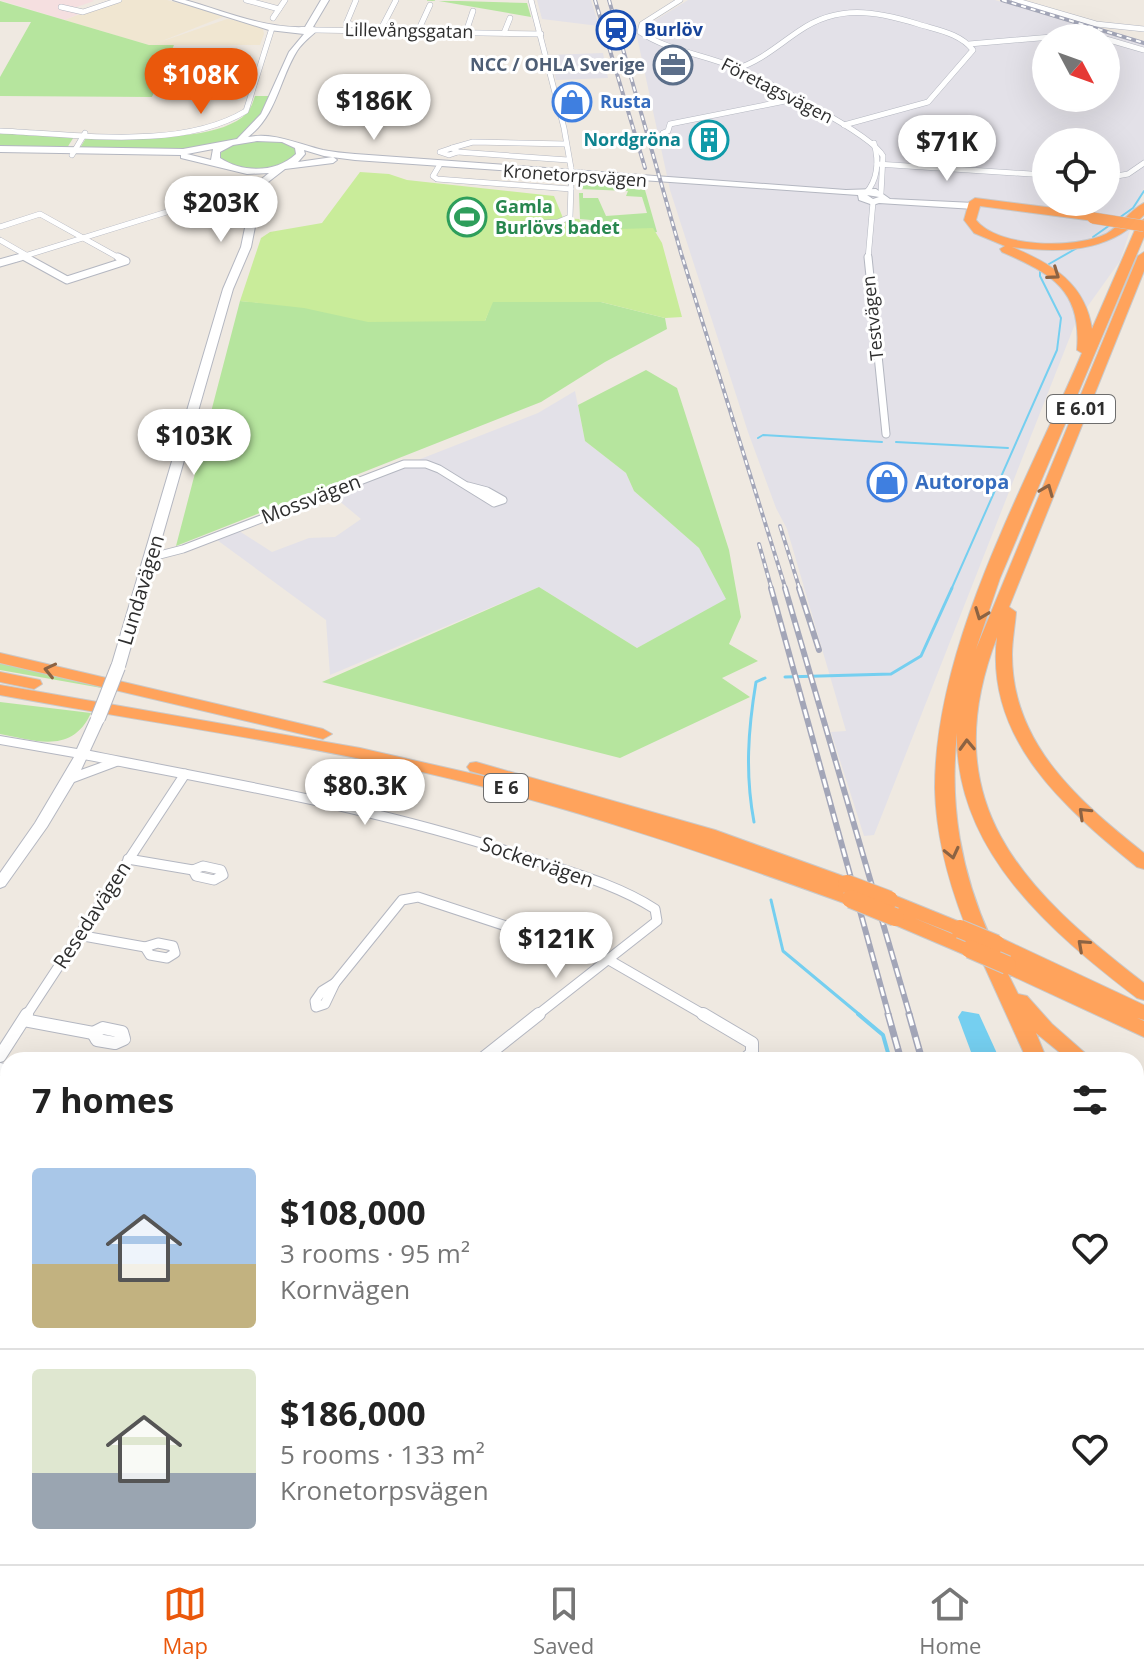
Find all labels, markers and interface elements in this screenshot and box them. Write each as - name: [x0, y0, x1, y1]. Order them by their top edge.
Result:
- station icon: Burlöv: [595, 9, 637, 51]
- street label: Lillevångsgatan: [344, 17, 474, 43]
- place label: Burlöv: [644, 17, 704, 41]
- north arrow: [1032, 24, 1120, 112]
- map controls: [1032, 24, 1120, 216]
- office icon: NCC / OHLA Sverige: [652, 44, 694, 86]
- pin: $108K: [145, 48, 257, 116]
- place label: NCC / OHLA Sverige: [470, 52, 645, 76]
- street label: Företagsvägen: [718, 52, 837, 129]
- text: $108K: [163, 56, 239, 92]
- pin: $186K: [318, 74, 430, 142]
- shop icon: Rusta: [551, 81, 593, 123]
- text: $186K: [336, 82, 412, 118]
- place label: Rusta: [600, 89, 651, 113]
- pin: $71K: [900, 115, 994, 183]
- building icon: Nordgröna: [688, 119, 730, 161]
- text: $71K: [916, 123, 978, 159]
- place label: Nordgröna: [583, 127, 681, 151]
- button: locate: [1032, 128, 1120, 216]
- street label: Kronetorpsvägen: [502, 158, 648, 192]
- pin: $203K: [165, 176, 277, 244]
- text: $203K: [183, 184, 259, 220]
- place label: Gamla Burlövs badet: [495, 194, 620, 239]
- sports icon: Gamla Burlövs badet: [446, 196, 488, 238]
- one-way arrow: [1045, 264, 1059, 279]
- street label: Testvägen: [856, 275, 888, 362]
- road number: E 6.01: [1047, 395, 1115, 423]
- pin: $103K: [138, 409, 250, 477]
- text: $103K: [156, 417, 232, 453]
- shop icon: Autoropa: [866, 461, 908, 503]
- street label: Mossvägen: [257, 467, 364, 530]
- place label: Autoropa: [915, 468, 1009, 495]
- one-way arrow: [1038, 484, 1054, 498]
- street label: Lundavägen: [111, 532, 170, 648]
- one-way arrow: [974, 606, 991, 620]
- one-way arrow: [43, 662, 57, 679]
- one-way arrow: [959, 739, 976, 751]
- pin: $80.3K: [300, 759, 430, 827]
- text: $80.3K: [323, 767, 407, 803]
- road number: E 6: [484, 774, 528, 802]
- one-way arrow: [1079, 808, 1093, 823]
- street label: Sockervägen: [477, 830, 597, 893]
- one-way arrow: [943, 846, 960, 860]
- street label: Resedavägen: [47, 856, 136, 974]
- pin: $121K: [500, 912, 612, 980]
- text: $121K: [518, 920, 594, 956]
- one-way arrow: [1078, 939, 1092, 954]
- text: 7 homes: [32, 1077, 174, 1123]
- icon: filters: [1068, 1078, 1112, 1122]
- text: $108,000: [280, 1189, 426, 1235]
- icon: home: [96, 1200, 192, 1296]
- icon: heart: [1068, 1226, 1112, 1270]
- text: 3 rooms · 95 m²: [280, 1235, 470, 1271]
- text: Kornvägen: [280, 1271, 410, 1307]
- text: $186,000: [280, 1390, 426, 1436]
- icon: home: [96, 1401, 192, 1497]
- icon: heart: [1068, 1427, 1112, 1471]
- text: 5 rooms · 133 m²: [280, 1436, 485, 1472]
- text: Kronetorpsvägen: [280, 1472, 489, 1508]
- tab: Map: [163, 1582, 208, 1660]
- tab: Saved: [533, 1582, 594, 1660]
- tab: Home: [919, 1582, 981, 1660]

